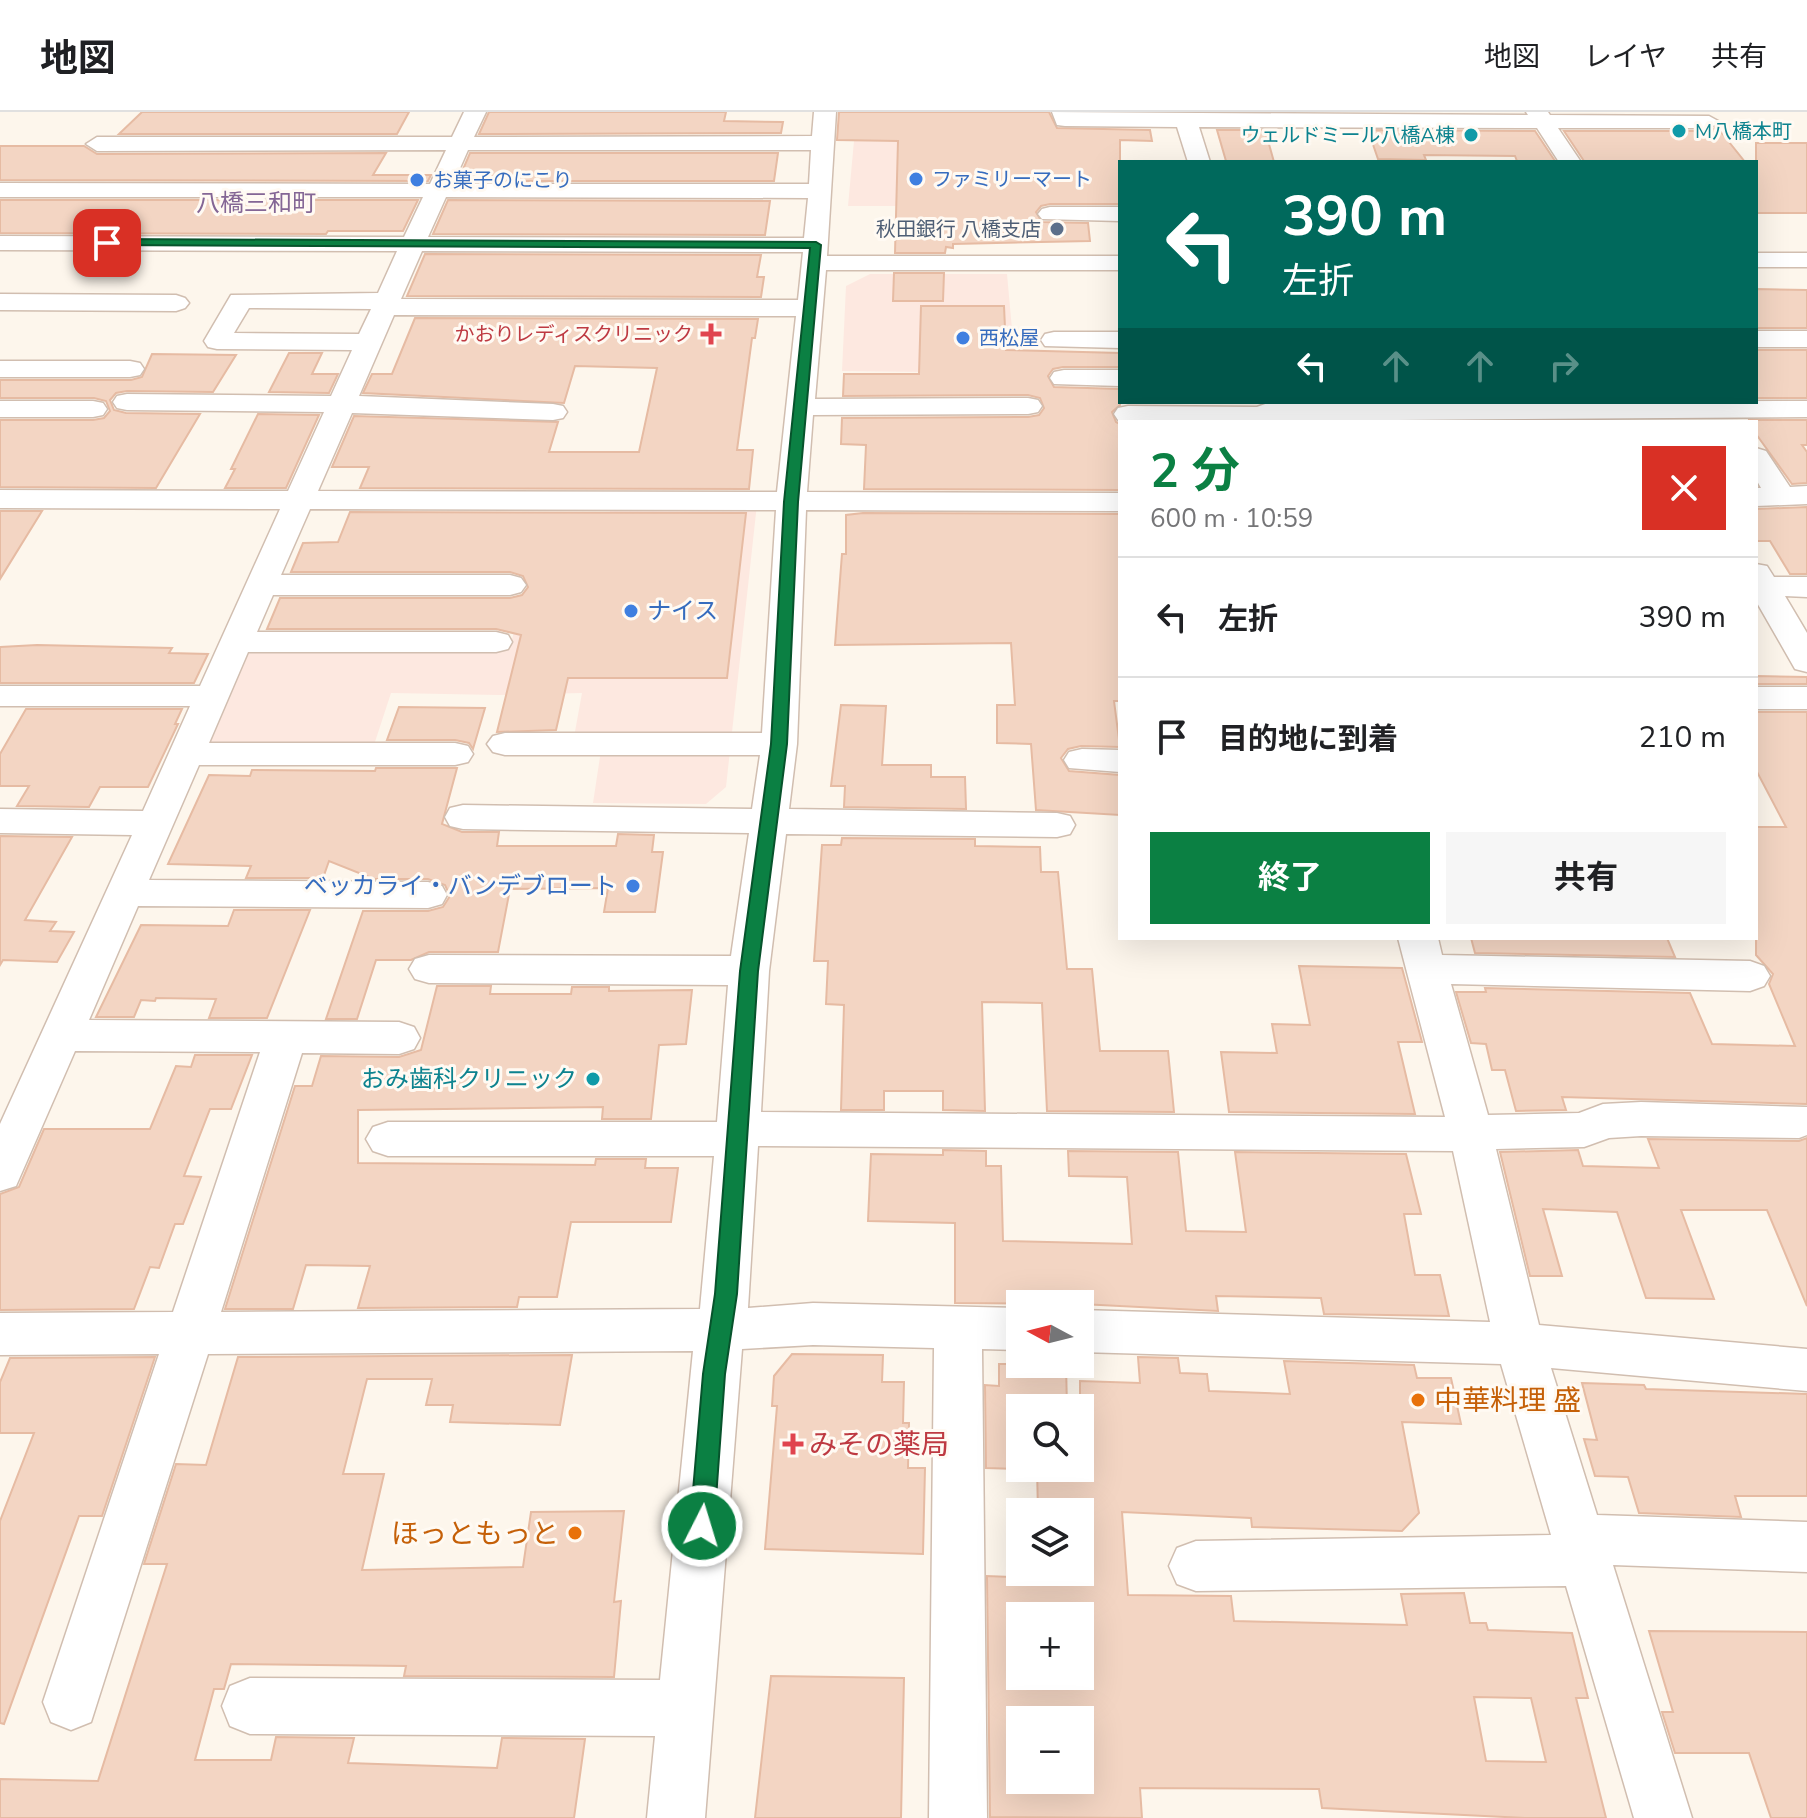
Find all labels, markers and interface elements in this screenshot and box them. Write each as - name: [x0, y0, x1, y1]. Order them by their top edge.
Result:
- text: 地図: [40, 33, 116, 84]
- text: 地図: [1484, 38, 1540, 76]
- text: レイヤ: [1584, 38, 1667, 76]
- text: 共有: [1711, 38, 1767, 76]
- place label: M八橋本町: [1695, 118, 1792, 145]
- place label: ウェルドミール八橋A棟: [1240, 122, 1455, 149]
- marker: M八橋本町: [1670, 122, 1688, 140]
- marker: ウェルドミール八橋A棟: [1462, 126, 1480, 144]
- place label: ファミリーマート: [932, 166, 1092, 193]
- place label: お菓子のにこり: [433, 167, 573, 194]
- marker: ファミリーマート: [907, 170, 925, 188]
- marker: お菓子のにこり: [408, 171, 426, 189]
- text: 390 m: [1282, 178, 1447, 255]
- district label: 八橋三和町: [196, 187, 316, 219]
- icon: left: [1150, 192, 1254, 296]
- pin: [73, 209, 141, 277]
- place label: 秋田銀行 八橋支店: [876, 216, 1041, 243]
- marker: 秋田銀行 八橋支店: [1048, 220, 1066, 238]
- icon: arrive: [85, 221, 129, 265]
- text: 左折: [1282, 257, 1354, 306]
- place label: かおりレディスクリニック: [454, 321, 693, 348]
- marker: かおりレディスクリニック: [700, 323, 722, 345]
- place label: 西松屋: [979, 325, 1039, 352]
- marker: 西松屋: [954, 329, 972, 347]
- icon: left: [1290, 344, 1334, 388]
- icon: ahead: [1374, 344, 1418, 388]
- icon: ahead: [1458, 344, 1502, 388]
- icon: right: [1542, 344, 1586, 388]
- text: 2 分: [1150, 438, 1240, 504]
- button: close: [1642, 446, 1726, 530]
- text: 600 m · 10:59: [1150, 501, 1313, 536]
- place label: ナイス: [647, 595, 718, 627]
- icon: left: [1150, 595, 1194, 639]
- text: 390 m: [1639, 597, 1726, 638]
- text: 左折: [1218, 599, 1278, 640]
- marker: ナイス: [622, 602, 640, 620]
- icon: arrive: [1150, 715, 1194, 759]
- text: 210 m: [1639, 717, 1726, 758]
- text: 目的地に到着: [1218, 719, 1398, 760]
- button: 終了: [1150, 832, 1430, 924]
- button: 共有: [1446, 832, 1726, 924]
- place label: ベッカライ・バンデブロート: [304, 870, 617, 902]
- marker: ベッカライ・バンデブロート: [624, 877, 642, 895]
- place label: おみ歯科クリニック: [361, 1063, 577, 1095]
- marker: おみ歯科クリニック: [584, 1070, 602, 1088]
- north arrow: [1006, 1290, 1094, 1378]
- map controls: [1006, 1290, 1094, 1794]
- place label: 中華料理 盛: [1434, 1382, 1581, 1420]
- marker: 中華料理 盛: [1409, 1391, 1427, 1409]
- button: search: [1006, 1394, 1094, 1482]
- place label: みその薬局: [809, 1426, 949, 1464]
- marker: みその薬局: [784, 1435, 802, 1453]
- position arrow: [660, 1484, 744, 1568]
- button: layers: [1006, 1498, 1094, 1586]
- place label: ほっともっと: [391, 1515, 559, 1553]
- marker: ほっともっと: [566, 1524, 584, 1542]
- button: +: [1006, 1602, 1094, 1690]
- button: −: [1006, 1706, 1094, 1794]

